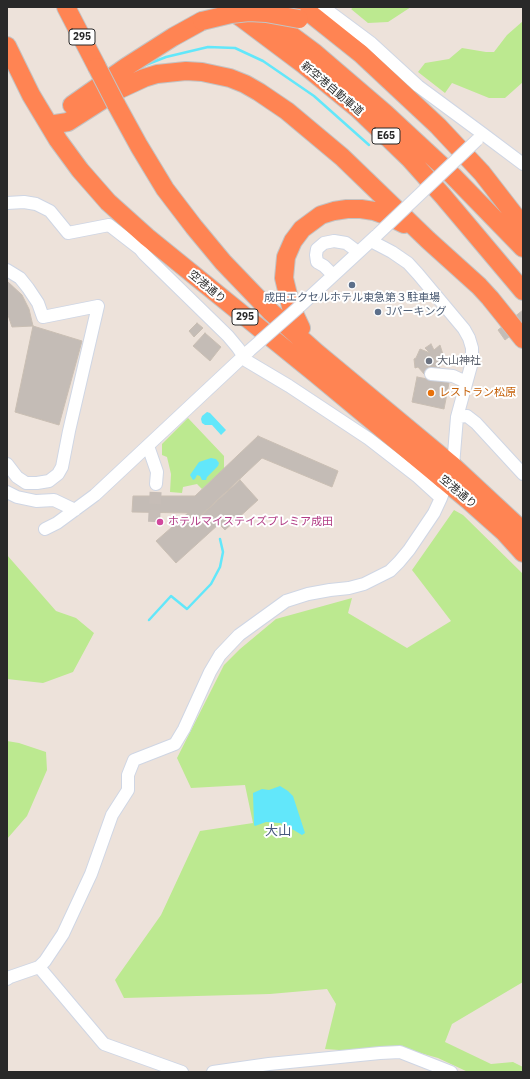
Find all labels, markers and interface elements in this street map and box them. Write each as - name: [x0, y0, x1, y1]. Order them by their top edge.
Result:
- road number: 295: [69, 29, 95, 45]
- street label: 新空港自動車道: [298, 59, 366, 119]
- road number: E65: [372, 128, 400, 144]
- street label: 空港通り: [186, 268, 228, 306]
- marker: 成田エクセルホテル東急第３駐車場: [347, 280, 357, 290]
- place label: 成田エクセルホテル東急第３駐車場: [264, 291, 440, 305]
- place label: Jパーキング: [386, 305, 447, 319]
- marker: Jパーキング: [373, 307, 383, 317]
- road number: 295: [232, 309, 258, 325]
- place label: 大山神社: [437, 354, 481, 368]
- marker: 大山神社: [424, 356, 434, 366]
- place label: レストラン松原: [439, 386, 516, 400]
- marker: レストラン松原: [426, 388, 436, 398]
- street label: 空港通り: [437, 473, 479, 511]
- place label: ホテルマイステイズプレミア成田: [168, 515, 333, 529]
- marker: ホテルマイステイズプレミア成田: [155, 517, 165, 527]
- district label: 大山: [265, 823, 291, 839]

